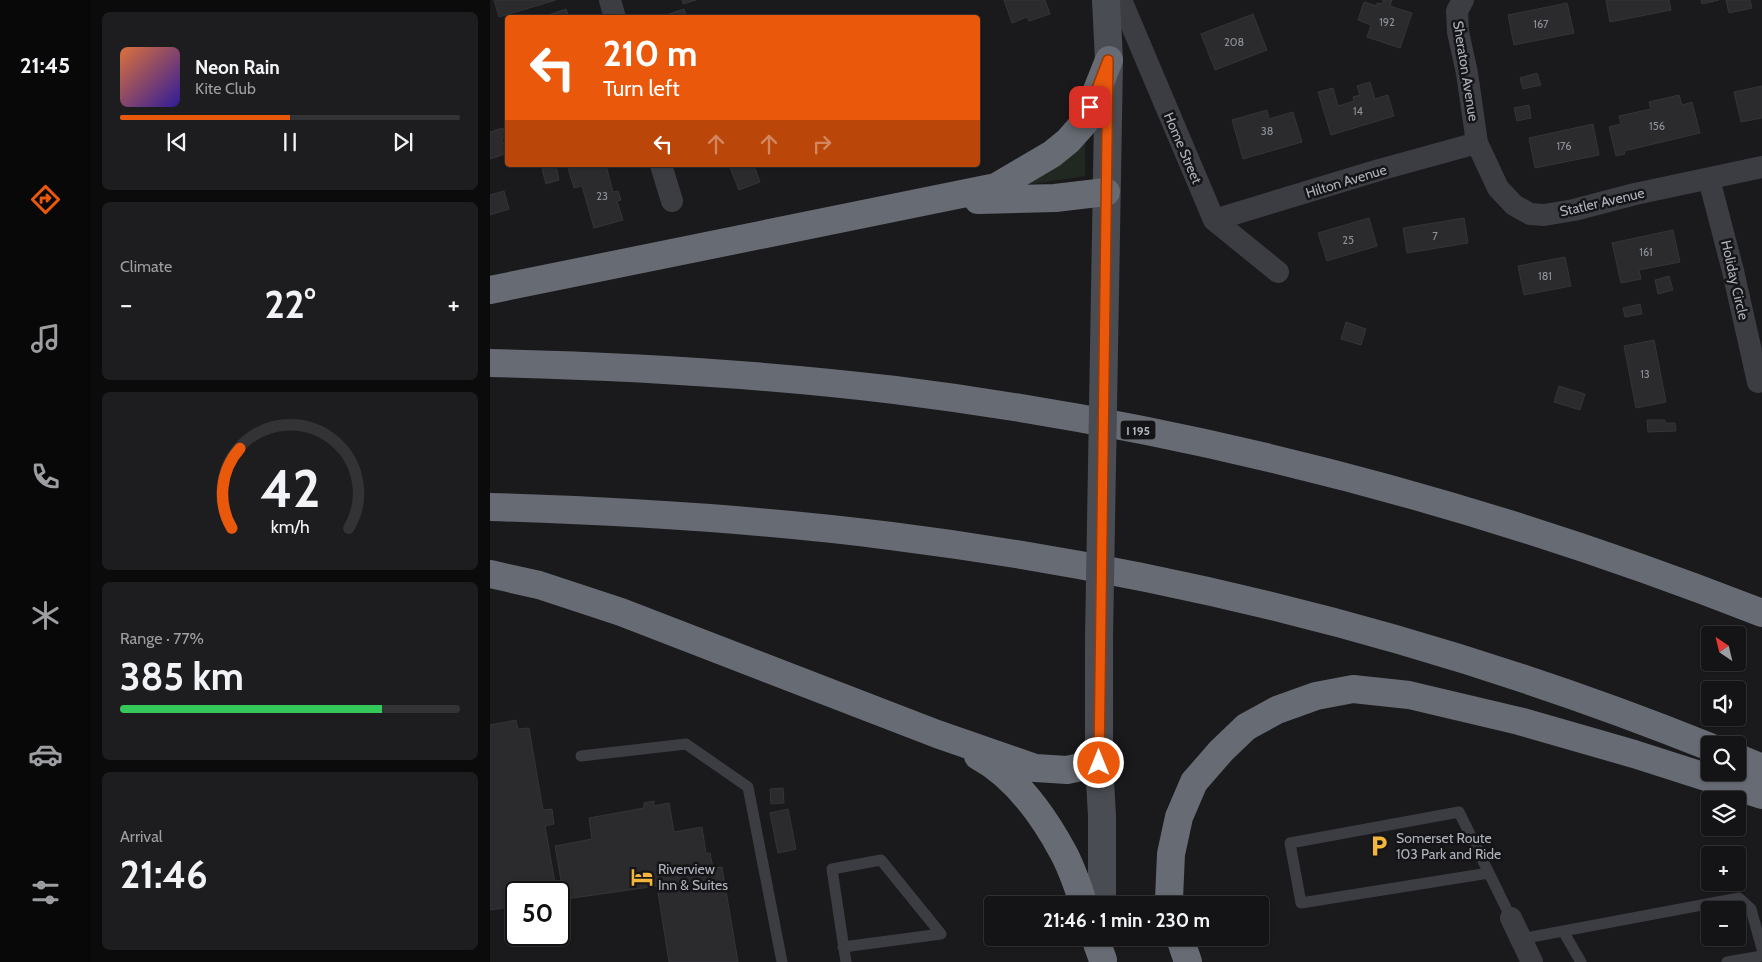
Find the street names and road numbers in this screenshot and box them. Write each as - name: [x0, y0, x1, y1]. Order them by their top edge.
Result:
- street label: Sheraton Avenue: [1449, 19, 1483, 123]
- street label: Home Street: [1160, 110, 1206, 187]
- street label: Hilton Avenue: [1303, 160, 1389, 202]
- street label: Statler Avenue: [1558, 184, 1646, 220]
- street label: Holiday Circle: [1717, 238, 1753, 322]
- road number: I 195: [1120, 420, 1156, 440]

